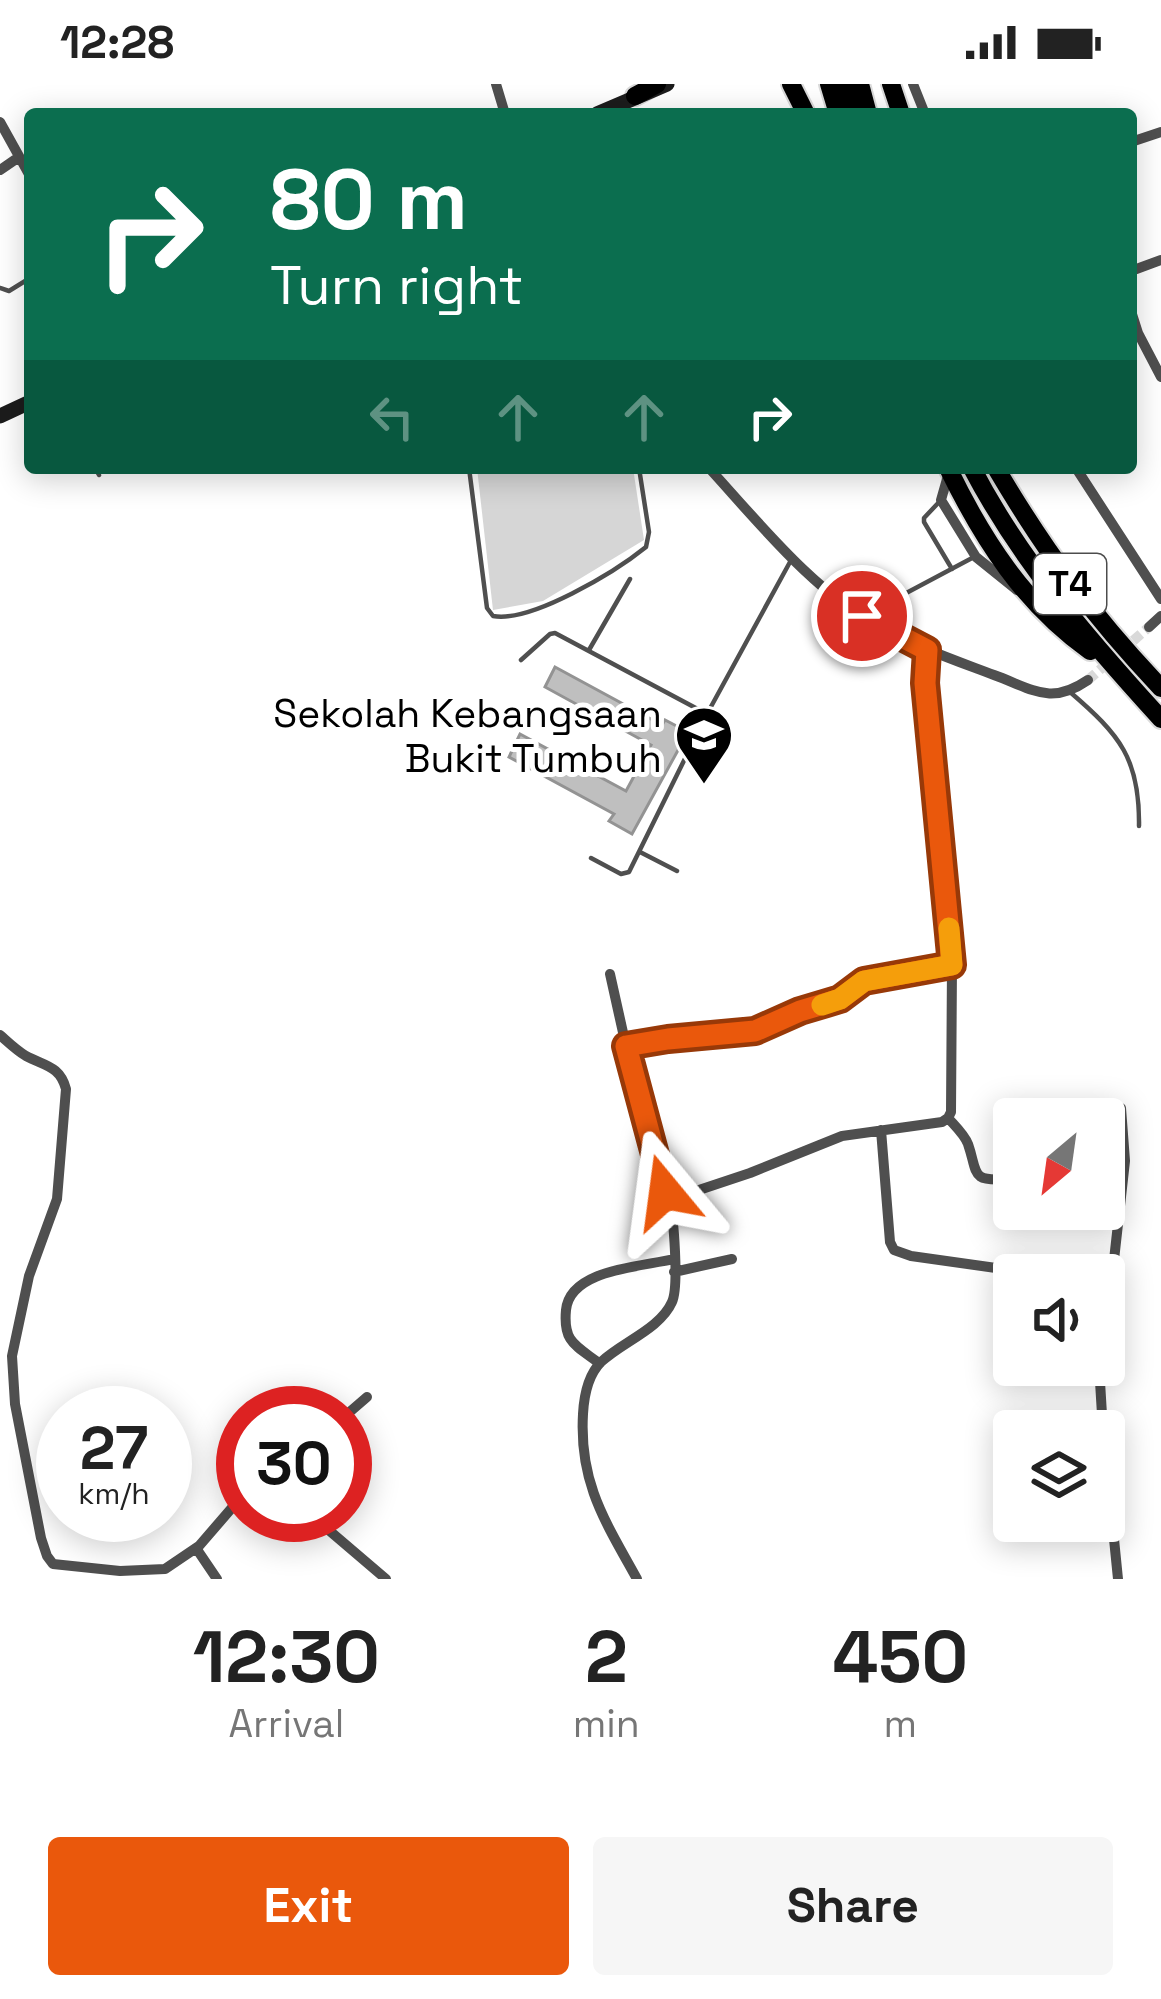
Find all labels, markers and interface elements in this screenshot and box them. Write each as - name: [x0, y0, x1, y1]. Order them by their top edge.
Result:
- text: 12:28: [60, 14, 174, 71]
- text: 80 m: [270, 146, 468, 254]
- icon: right: [72, 156, 228, 312]
- text: Turn right: [270, 251, 523, 320]
- icon: left: [359, 384, 425, 450]
- icon: ahead: [485, 384, 551, 450]
- icon: ahead: [611, 384, 677, 450]
- icon: right: [737, 384, 803, 450]
- road number: T4: [1034, 554, 1106, 614]
- pin: [811, 565, 913, 667]
- icon: arrive: [829, 583, 895, 649]
- place label: Sekolah Kebangsaan Bukit Tumbuh: [273, 689, 662, 783]
- school or university icon: Sekolah Kebangsaan Bukit Tumbuh: [673, 704, 735, 786]
- north arrow: [993, 1098, 1125, 1230]
- map controls: [993, 1098, 1125, 1542]
- position arrow: [602, 1129, 728, 1255]
- button: sound: [993, 1254, 1125, 1386]
- speed limit sign: 30: [216, 1386, 372, 1542]
- text: 27: [80, 1410, 148, 1487]
- button: layers: [993, 1410, 1125, 1542]
- text: km/h: [78, 1474, 150, 1513]
- text: 12:30: [193, 1611, 380, 1703]
- text: 2: [585, 1611, 628, 1703]
- text: 450: [833, 1611, 968, 1703]
- text: Arrival: [228, 1699, 344, 1748]
- text: min: [573, 1699, 640, 1748]
- text: m: [884, 1699, 917, 1748]
- button: Exit: [48, 1837, 569, 1975]
- button: Share: [593, 1837, 1113, 1975]

